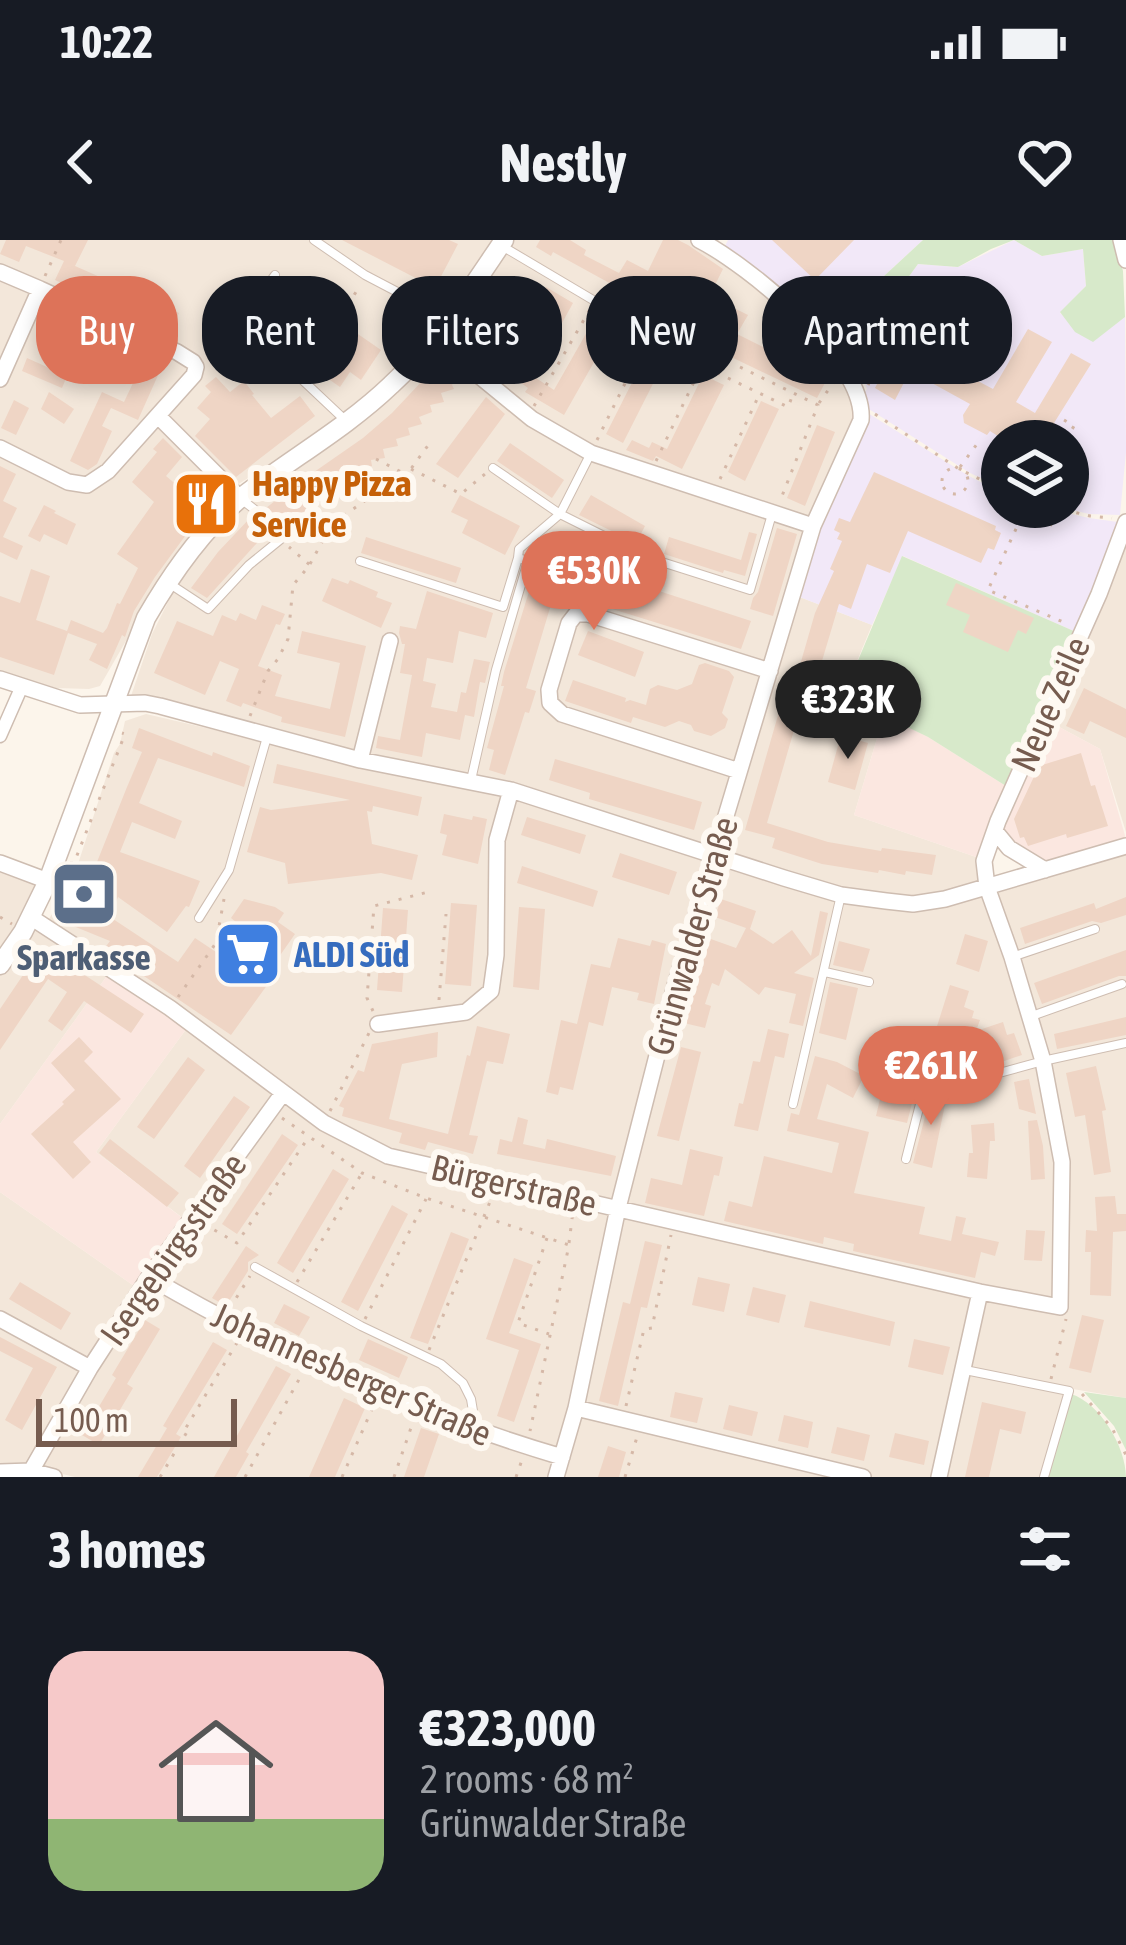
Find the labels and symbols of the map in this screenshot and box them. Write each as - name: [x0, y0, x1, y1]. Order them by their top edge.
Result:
- place label: Happy Pizza Service: [252, 462, 411, 545]
- restaurant icon: Happy Pizza Service: [171, 469, 241, 539]
- pin: €530K: [510, 531, 678, 633]
- street label: Neue Zeile: [1002, 630, 1098, 778]
- pin: €323K: [764, 660, 932, 762]
- street label: Grünwalder Straße: [638, 812, 746, 1060]
- bank icon: Sparkasse: [49, 859, 119, 929]
- supermarket icon: ALDI Süd: [213, 919, 283, 989]
- place label: ALDI Süd: [293, 933, 409, 975]
- place label: Sparkasse: [17, 936, 151, 978]
- pin: €261K: [847, 1026, 1015, 1128]
- street label: Isergebirgsstraße: [91, 1145, 255, 1353]
- street label: Bürgerstraße: [427, 1146, 601, 1224]
- street label: Johannesberger Straße: [206, 1293, 498, 1455]
- scale bar: [36, 1393, 237, 1446]

